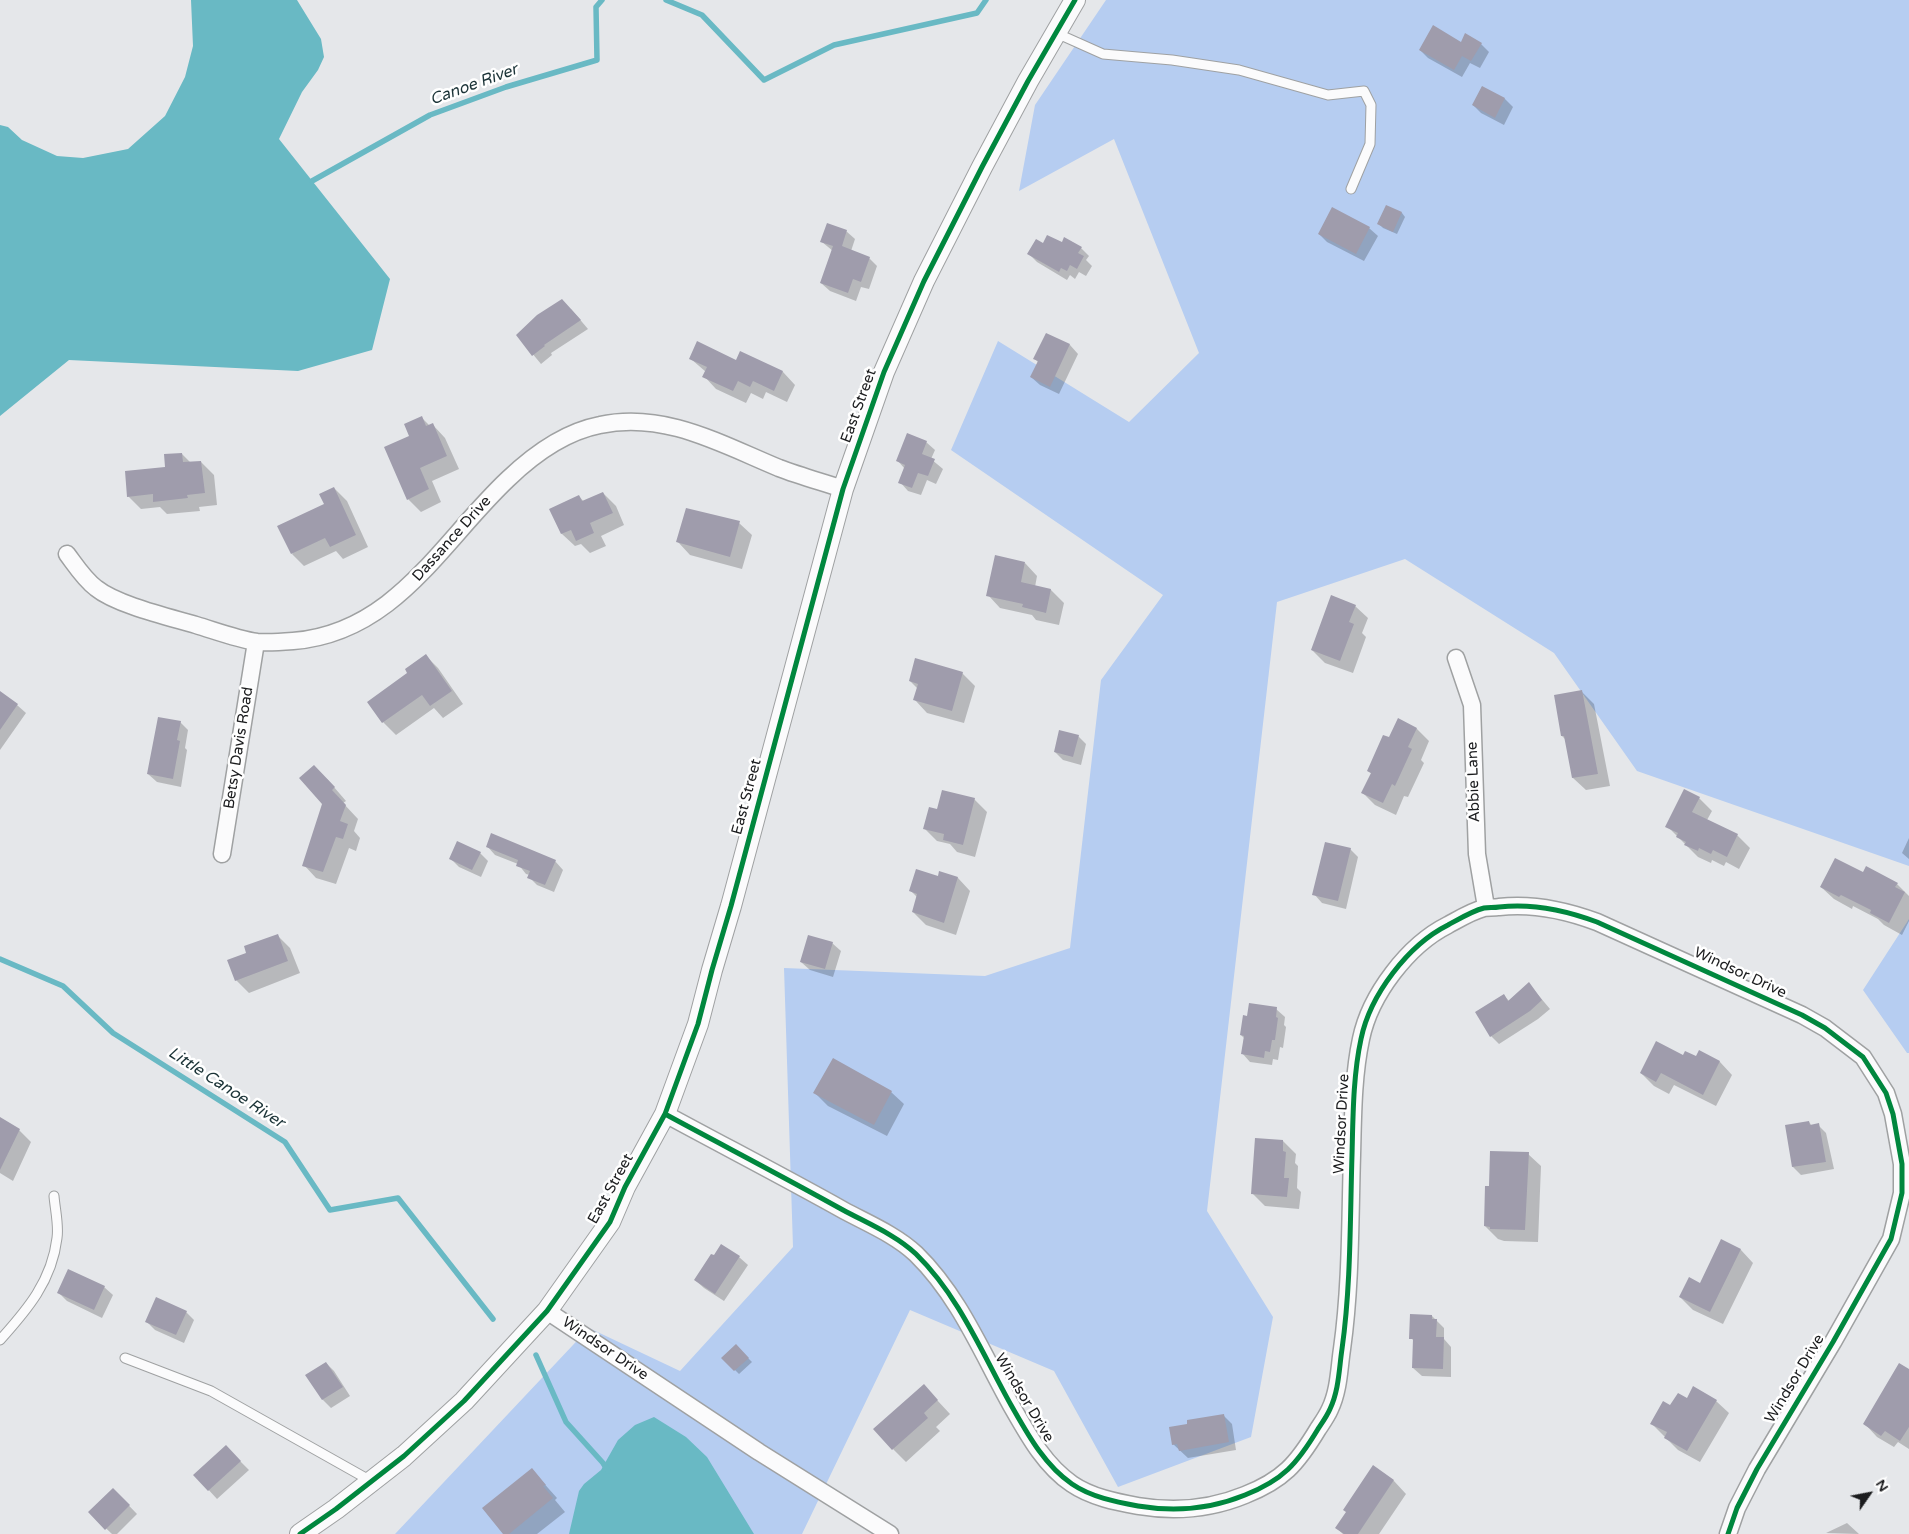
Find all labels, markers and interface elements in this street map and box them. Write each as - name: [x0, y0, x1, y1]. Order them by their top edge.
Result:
- water label: Canoe River: [428, 60, 520, 110]
- street label: East Street: [837, 366, 881, 446]
- street label: Dassance Drive: [409, 493, 495, 585]
- street label: Betsy Davis Road: [220, 686, 258, 810]
- street label: Abbie Lane: [1464, 741, 1484, 823]
- street label: East Street: [728, 757, 766, 837]
- street label: Windsor Drive: [1691, 944, 1789, 1002]
- water label: Little Canoe River: [164, 1043, 288, 1133]
- street label: Windsor Drive: [1330, 1073, 1354, 1175]
- street label: East Street: [584, 1151, 638, 1227]
- street label: Windsor Drive: [558, 1314, 652, 1384]
- street label: Windsor Drive: [1761, 1331, 1829, 1427]
- street label: Windsor Drive: [990, 1350, 1058, 1446]
- north arrow: [1844, 1469, 1894, 1519]
- text: N: [1872, 1476, 1892, 1495]

